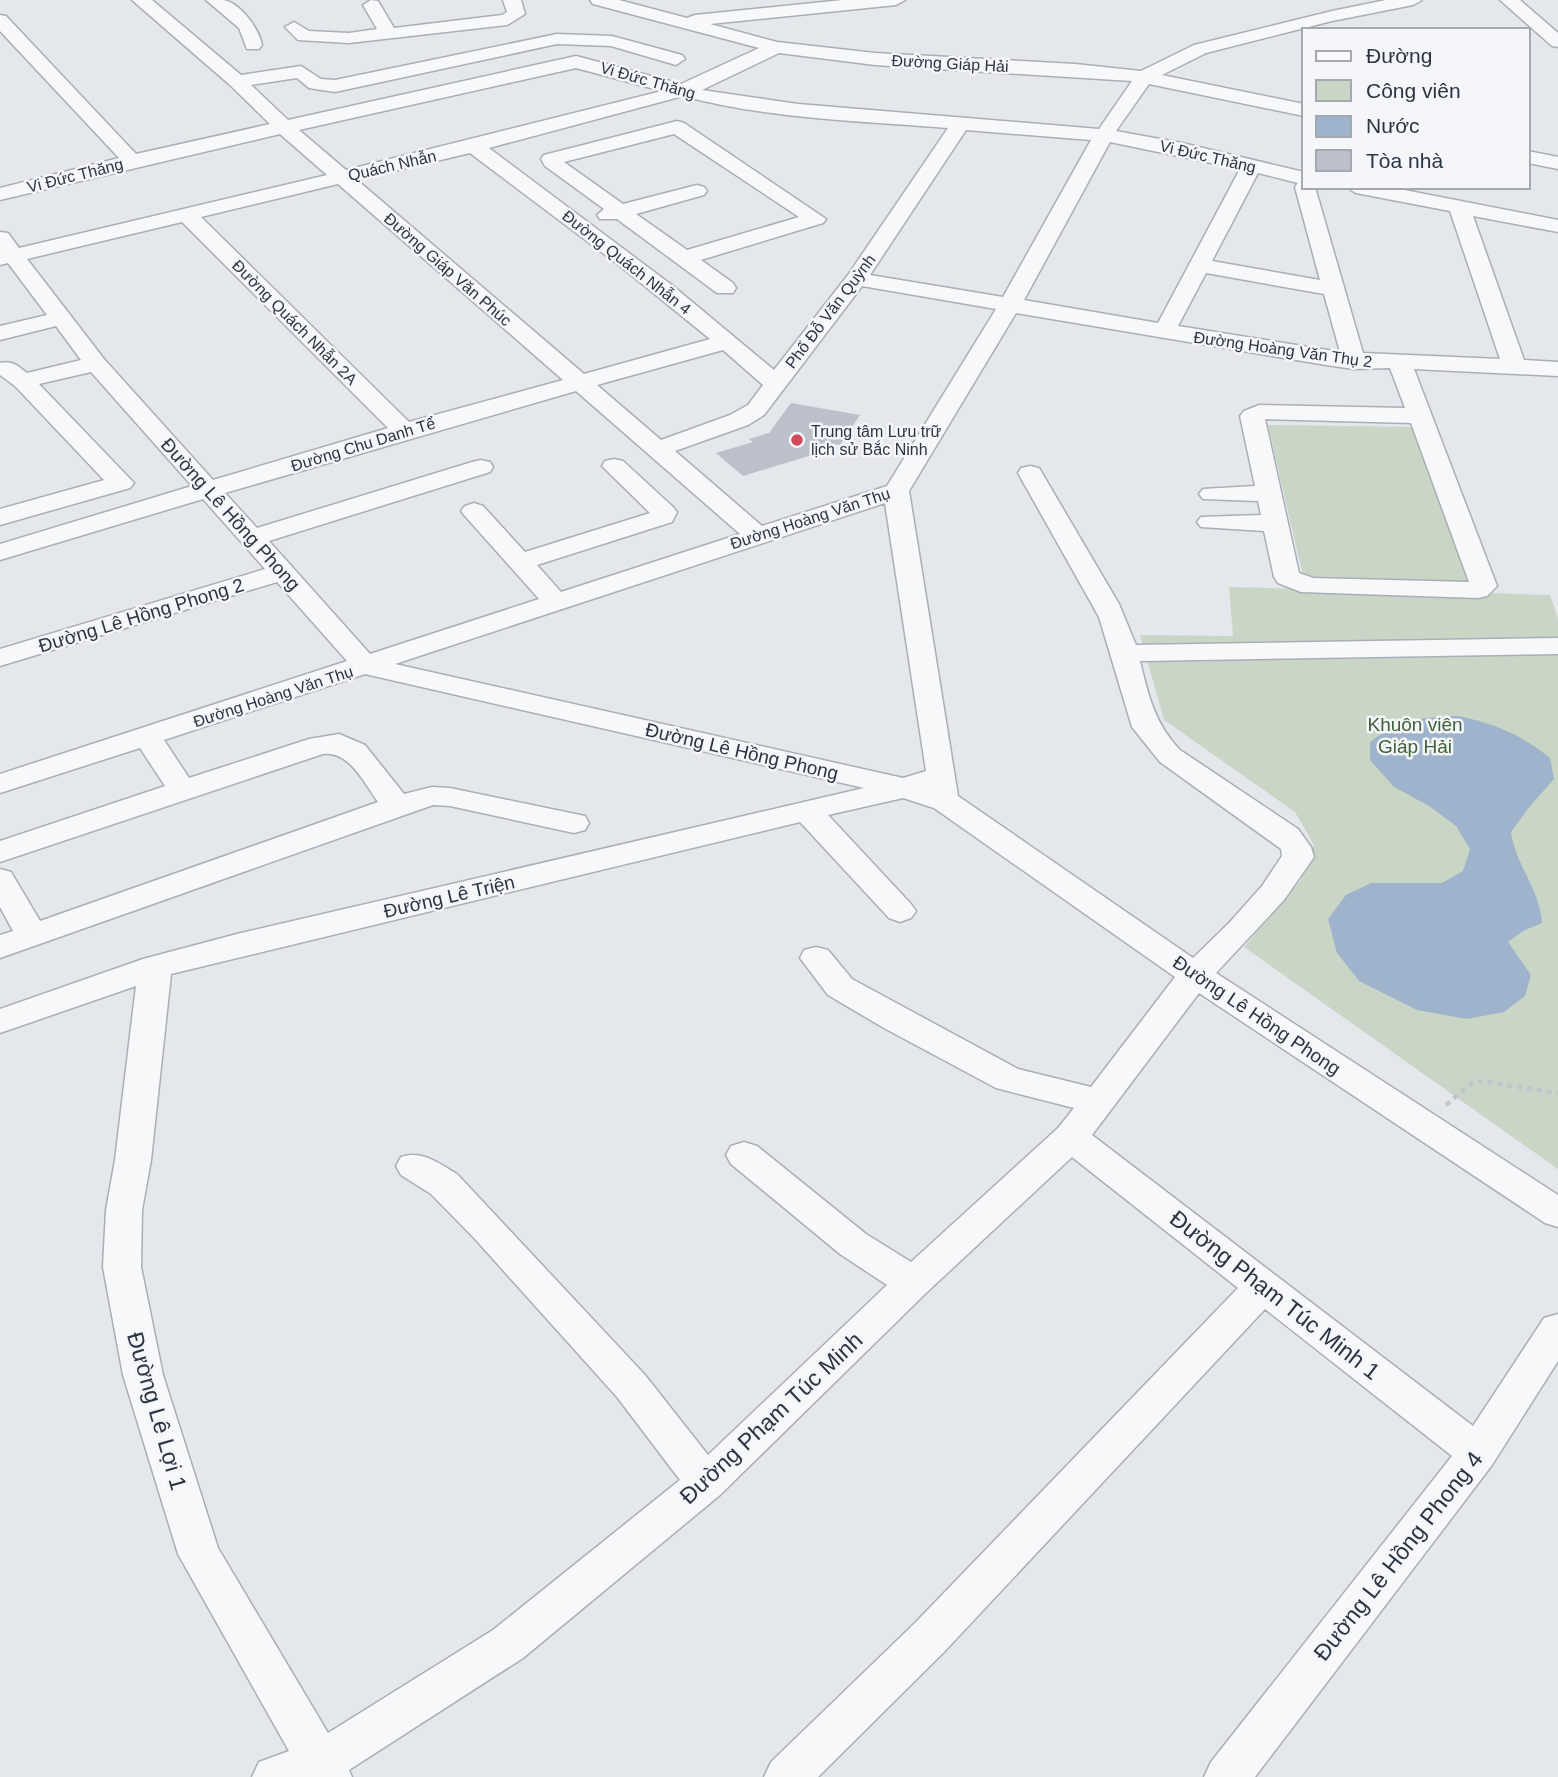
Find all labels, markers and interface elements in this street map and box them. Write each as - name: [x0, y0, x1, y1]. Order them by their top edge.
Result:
- legend: [1302, 28, 1530, 189]
- text: Đường: [1366, 44, 1432, 67]
- street label: Đường Giáp Hải: [891, 52, 1009, 75]
- street label: Vi Đức Thăng: [598, 59, 697, 102]
- text: Công viên: [1366, 79, 1461, 102]
- text: Nước: [1366, 114, 1420, 137]
- street label: Vi Đức Thăng: [1158, 137, 1258, 176]
- street label: Quách Nhẫn: [346, 146, 438, 184]
- text: Tòa nhà: [1366, 149, 1443, 172]
- street label: Vi Đức Thăng: [25, 155, 125, 196]
- street label: Đường Quách Nhẫn 4: [559, 206, 695, 318]
- street label: Đường Giáp Văn Phúc: [381, 210, 515, 329]
- street label: Phố Đỗ Văn Quỳnh: [781, 251, 879, 371]
- street label: Đường Quách Nhẫn 2A: [229, 256, 361, 388]
- street label: Đường Hoàng Văn Thụ 2: [1193, 329, 1373, 370]
- street label: Đường Chu Danh Tể: [289, 414, 437, 475]
- place label: Trung tâm Lưu trữ lịch sử Bắc Ninh: [811, 423, 941, 458]
- marker: Trung tâm Lưu trữ lịch sử Bắc Ninh: [789, 432, 805, 448]
- street label: Đường Lê Hồng Phong: [157, 434, 304, 595]
- street label: Đường Hoàng Văn Thụ: [728, 485, 892, 552]
- street label: Đường Lê Hồng Phong 2: [36, 574, 246, 657]
- street label: Đường Hoàng Văn Thụ: [191, 663, 355, 730]
- park label: Khuôn viên Giáp Hải: [1367, 714, 1463, 757]
- street label: Đường Lê Hồng Phong: [643, 719, 840, 784]
- street label: Đường Lê Triện: [381, 871, 517, 922]
- street label: Đường Lê Hồng Phong: [1169, 952, 1344, 1079]
- street label: Đường Phạm Túc Minh 1: [1165, 1205, 1385, 1385]
- street label: Đường Phạm Túc Minh: [674, 1327, 868, 1509]
- street label: Đường Lê Lợi 1: [122, 1329, 192, 1493]
- street label: Đường Lê Hồng Phong 4: [1308, 1446, 1488, 1666]

